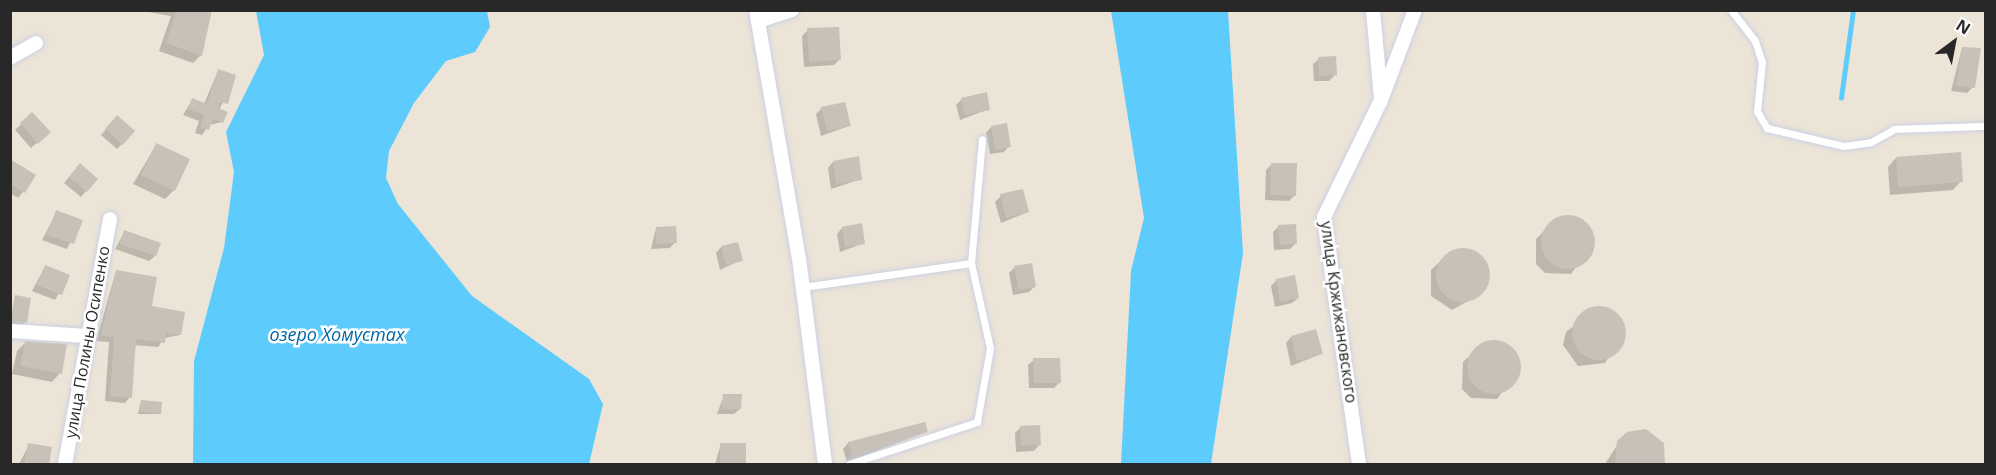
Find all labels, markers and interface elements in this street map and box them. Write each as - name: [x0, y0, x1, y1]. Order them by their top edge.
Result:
- north arrow: [1924, 12, 1984, 72]
- text: N: [1952, 14, 1975, 40]
- street label: улица Кржижановского: [1317, 220, 1361, 404]
- street label: улица Полины Осипенко: [61, 244, 113, 440]
- water label: озеро Хомустах: [269, 323, 405, 345]

